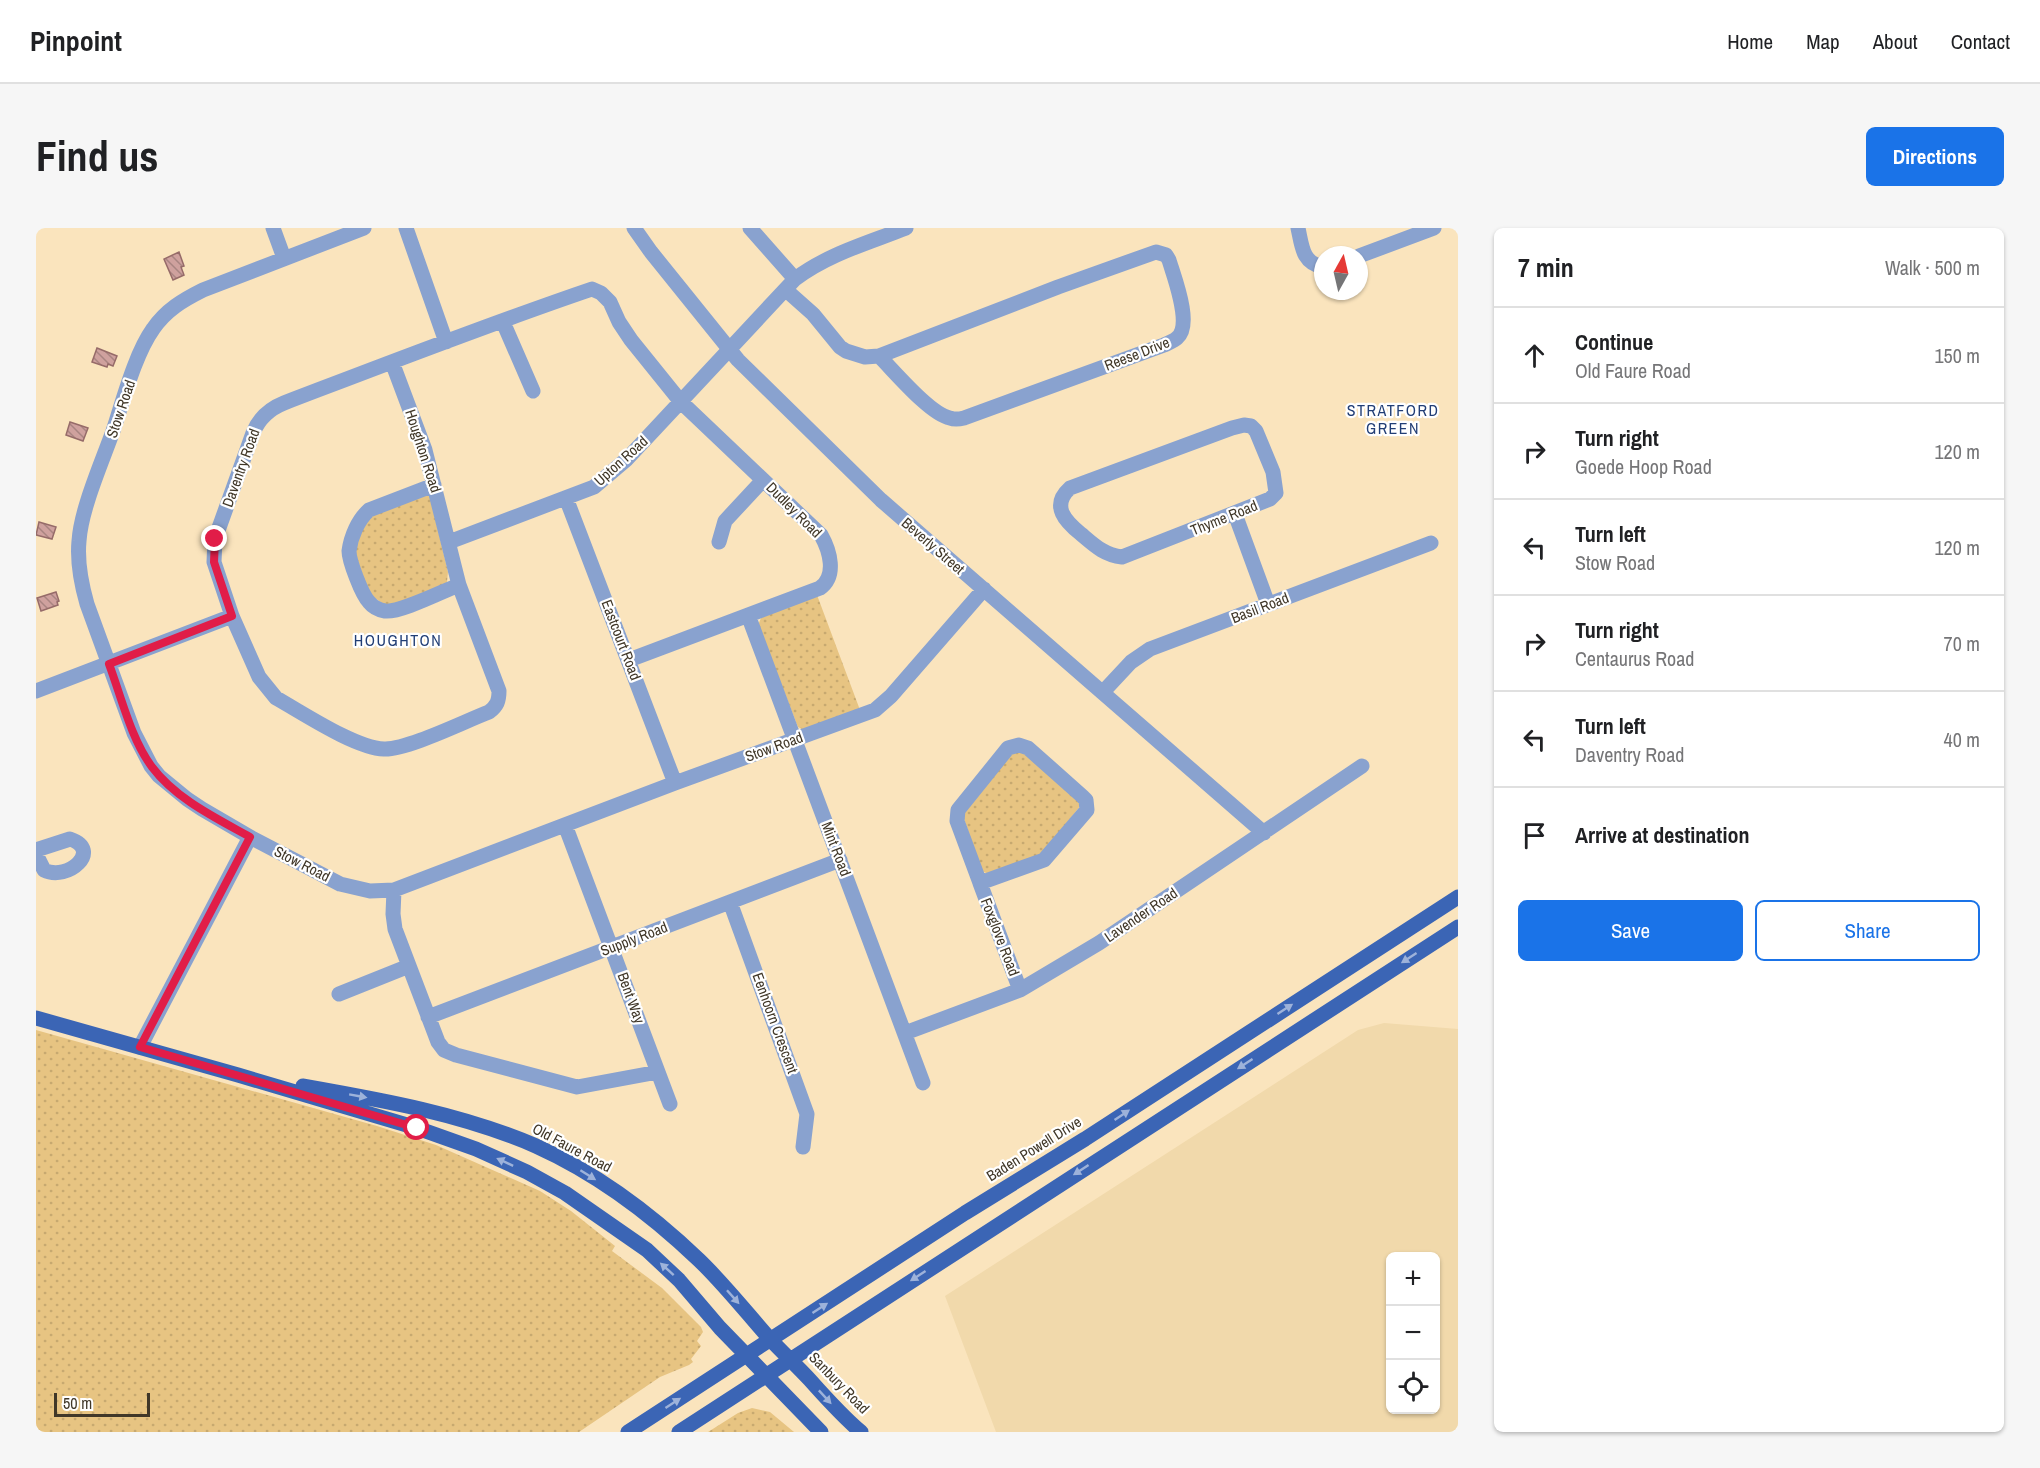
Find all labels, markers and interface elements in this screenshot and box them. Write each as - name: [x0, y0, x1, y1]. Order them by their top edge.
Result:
- text: Pinpoint: [30, 22, 122, 60]
- text: Home: [1727, 27, 1773, 56]
- text: Map: [1806, 27, 1840, 56]
- text: About: [1873, 27, 1918, 56]
- text: Contact: [1951, 27, 2010, 56]
- button: Directions: [1866, 127, 2004, 186]
- text: Find us: [36, 128, 158, 184]
- north arrow: [1314, 246, 1368, 300]
- text: 7 min: [1518, 250, 1574, 285]
- text: Walk · 500 m: [1885, 254, 1980, 281]
- text: Continue: [1575, 327, 1653, 357]
- street label: Reese Drive: [1101, 331, 1173, 376]
- icon: ahead: [1518, 339, 1551, 372]
- text: 150 m: [1934, 342, 1980, 369]
- text: Old Faure Road: [1575, 357, 1691, 384]
- street label: Stow Road: [101, 377, 140, 441]
- district label: STRATFORD GREEN: [1347, 399, 1439, 439]
- street label: Houghton Road: [400, 407, 447, 495]
- text: Turn right: [1575, 423, 1659, 453]
- street label: Daventry Road: [217, 426, 264, 510]
- street label: Upton Road: [589, 431, 652, 490]
- icon: right: [1518, 435, 1551, 468]
- text: 120 m: [1934, 438, 1980, 465]
- text: Goede Hoop Road: [1575, 453, 1712, 480]
- street label: Dudley Road: [762, 477, 827, 542]
- street label: Thyme Road: [1187, 495, 1260, 540]
- street label: Beverly Street: [897, 512, 970, 579]
- text: Turn left: [1575, 519, 1646, 549]
- route end: [201, 525, 227, 551]
- icon: left: [1518, 531, 1551, 564]
- text: 120 m: [1934, 534, 1980, 561]
- text: Stow Road: [1575, 549, 1655, 576]
- street label: Basil Road: [1228, 587, 1292, 628]
- street label: Eastcourt Road: [596, 596, 646, 683]
- text: Turn right: [1575, 615, 1659, 645]
- icon: right: [1518, 627, 1551, 660]
- district label: HOUGHTON: [354, 629, 442, 651]
- text: 70 m: [1944, 630, 1980, 657]
- text: Centaurus Road: [1575, 645, 1694, 672]
- text: Turn left: [1575, 711, 1646, 741]
- icon: left: [1518, 723, 1551, 756]
- street label: Stow Road: [742, 726, 806, 767]
- text: 40 m: [1944, 726, 1980, 753]
- text: Daventry Road: [1575, 741, 1684, 768]
- street label: Mint Road: [816, 819, 856, 879]
- icon: arrive: [1518, 819, 1551, 852]
- text: Arrive at destination: [1575, 820, 1749, 850]
- street label: Stow Road: [271, 841, 334, 887]
- street label: Lavender Road: [1100, 882, 1181, 947]
- street label: Foxglove Road: [976, 895, 1025, 979]
- button: Save: [1518, 900, 1743, 961]
- button: Share: [1755, 900, 1980, 961]
- street label: Supply Road: [597, 916, 670, 961]
- one-way arrow: [1401, 952, 1417, 963]
- street label: Bent Way: [613, 969, 651, 1027]
- street label: Eenhoorn Crescent: [747, 969, 804, 1077]
- one-way arrow: [1277, 1004, 1293, 1015]
- one-way arrow: [1237, 1058, 1253, 1069]
- one-way arrow: [349, 1092, 368, 1101]
- one-way arrow: [1113, 1109, 1129, 1121]
- street label: Baden Powell Drive: [982, 1111, 1085, 1186]
- route start: [403, 1114, 429, 1140]
- street label: Old Faure Road: [529, 1118, 616, 1177]
- one-way arrow: [495, 1157, 513, 1167]
- one-way arrow: [1073, 1165, 1090, 1176]
- one-way arrow: [580, 1169, 596, 1180]
- map controls: [1386, 1252, 1440, 1414]
- button: +: [1386, 1252, 1440, 1306]
- one-way arrow: [660, 1263, 675, 1276]
- one-way arrow: [910, 1271, 926, 1282]
- one-way arrow: [726, 1289, 739, 1304]
- one-way arrow: [811, 1302, 828, 1313]
- button: −: [1386, 1306, 1440, 1360]
- street label: Sanbury Road: [804, 1347, 874, 1418]
- button: locate: [1386, 1360, 1440, 1414]
- one-way arrow: [818, 1389, 832, 1404]
- scale bar: [54, 1390, 150, 1418]
- text: 50 m: [63, 1392, 92, 1414]
- one-way arrow: [665, 1398, 681, 1409]

